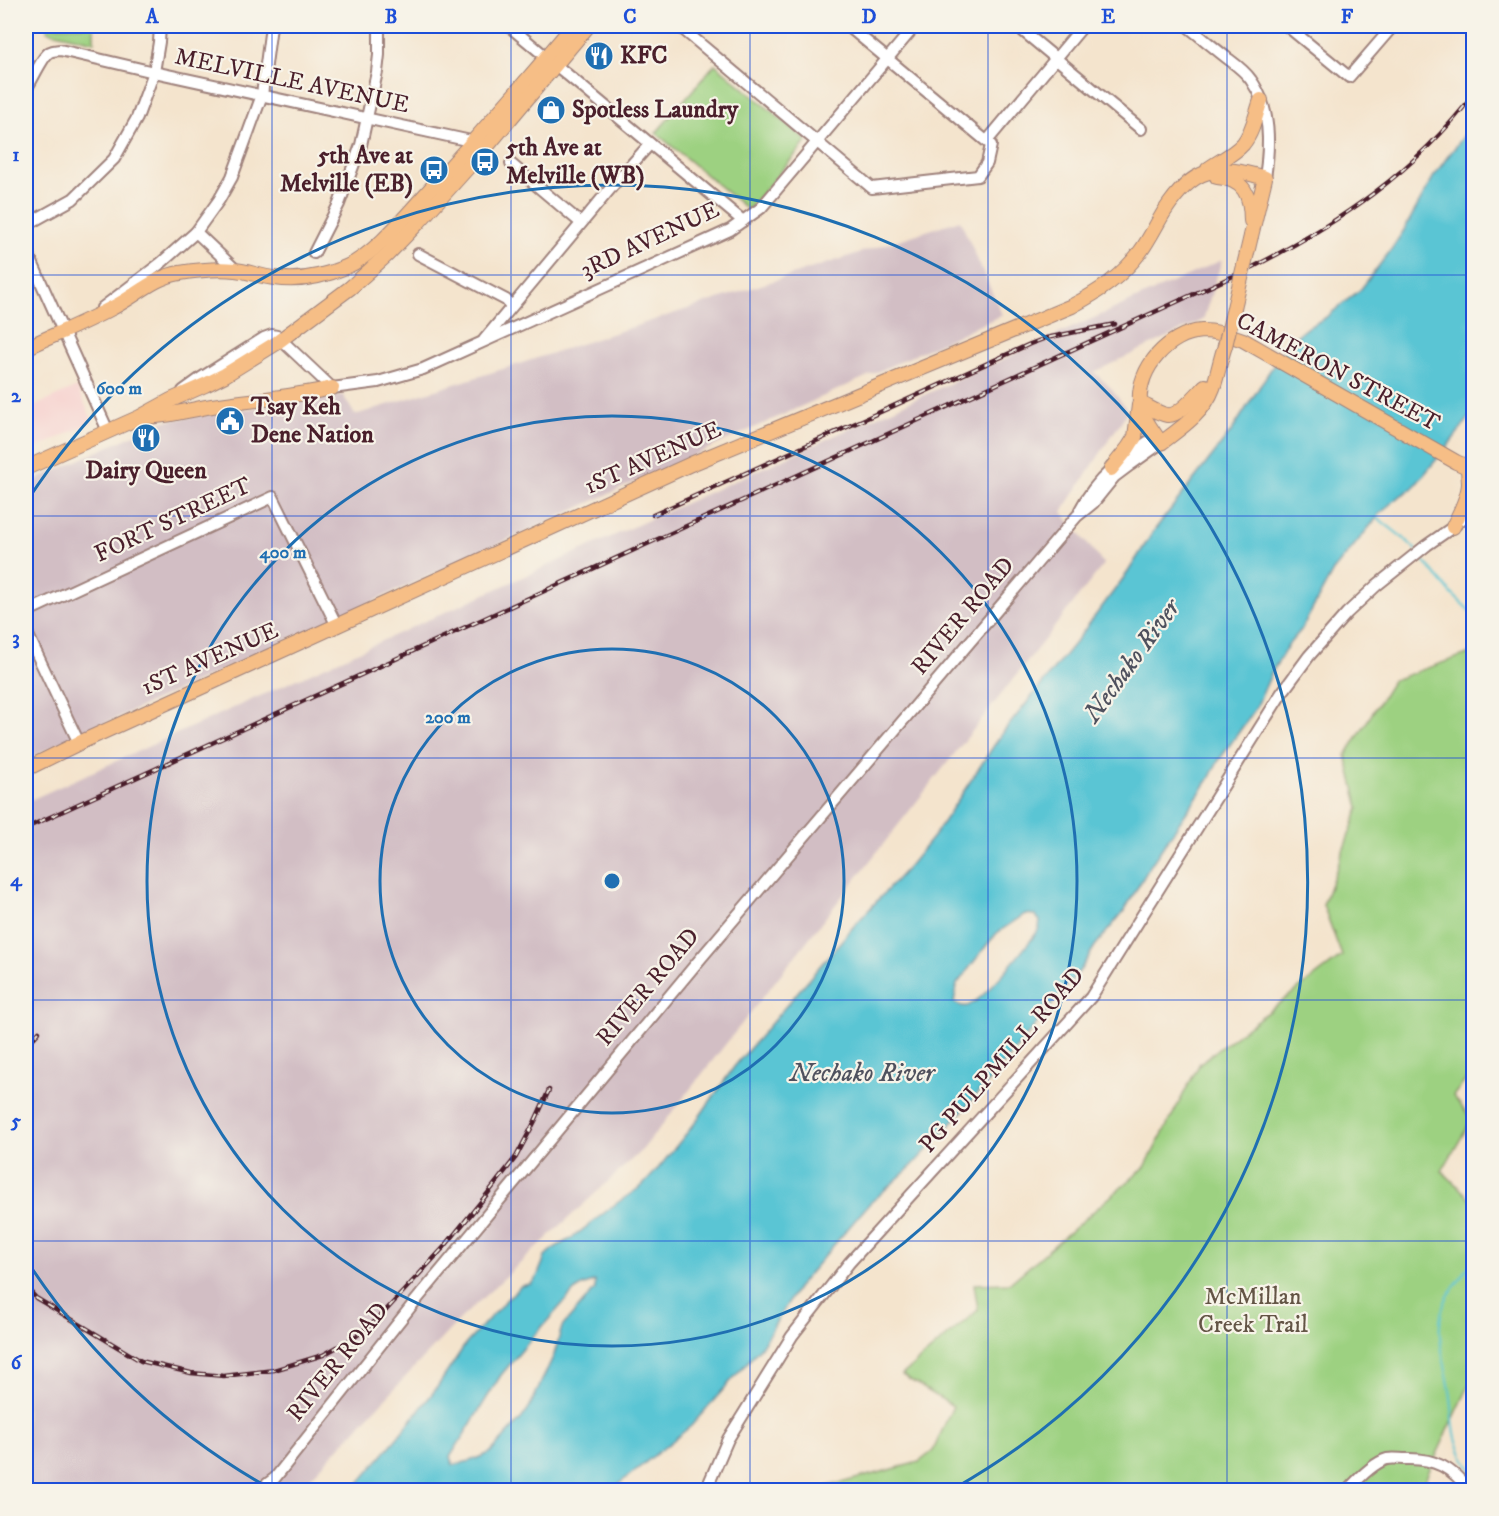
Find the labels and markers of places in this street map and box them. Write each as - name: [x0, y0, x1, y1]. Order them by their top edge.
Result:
- restaurant icon: KFC: [583, 40, 615, 72]
- place label: KFC: [620, 41, 668, 71]
- shop icon: Spotless Laundry: [535, 94, 567, 126]
- place label: Spotless Laundry: [572, 95, 739, 125]
- place label: 5th Ave at Melville (WB): [505, 133, 644, 191]
- place label: 5th Ave at Melville (EB): [280, 141, 413, 199]
- bus stop icon: 5th Ave at Melville (WB): [469, 146, 501, 178]
- bus stop icon: 5th Ave at Melville (EB): [418, 154, 450, 186]
- place label: Tsay Keh Dene Nation: [250, 392, 374, 450]
- public building icon: Tsay Keh Dene Nation: [214, 405, 246, 437]
- restaurant icon: Dairy Queen: [130, 422, 162, 454]
- place label: Dairy Queen: [85, 456, 207, 486]
- centre of rings: [602, 871, 622, 891]

